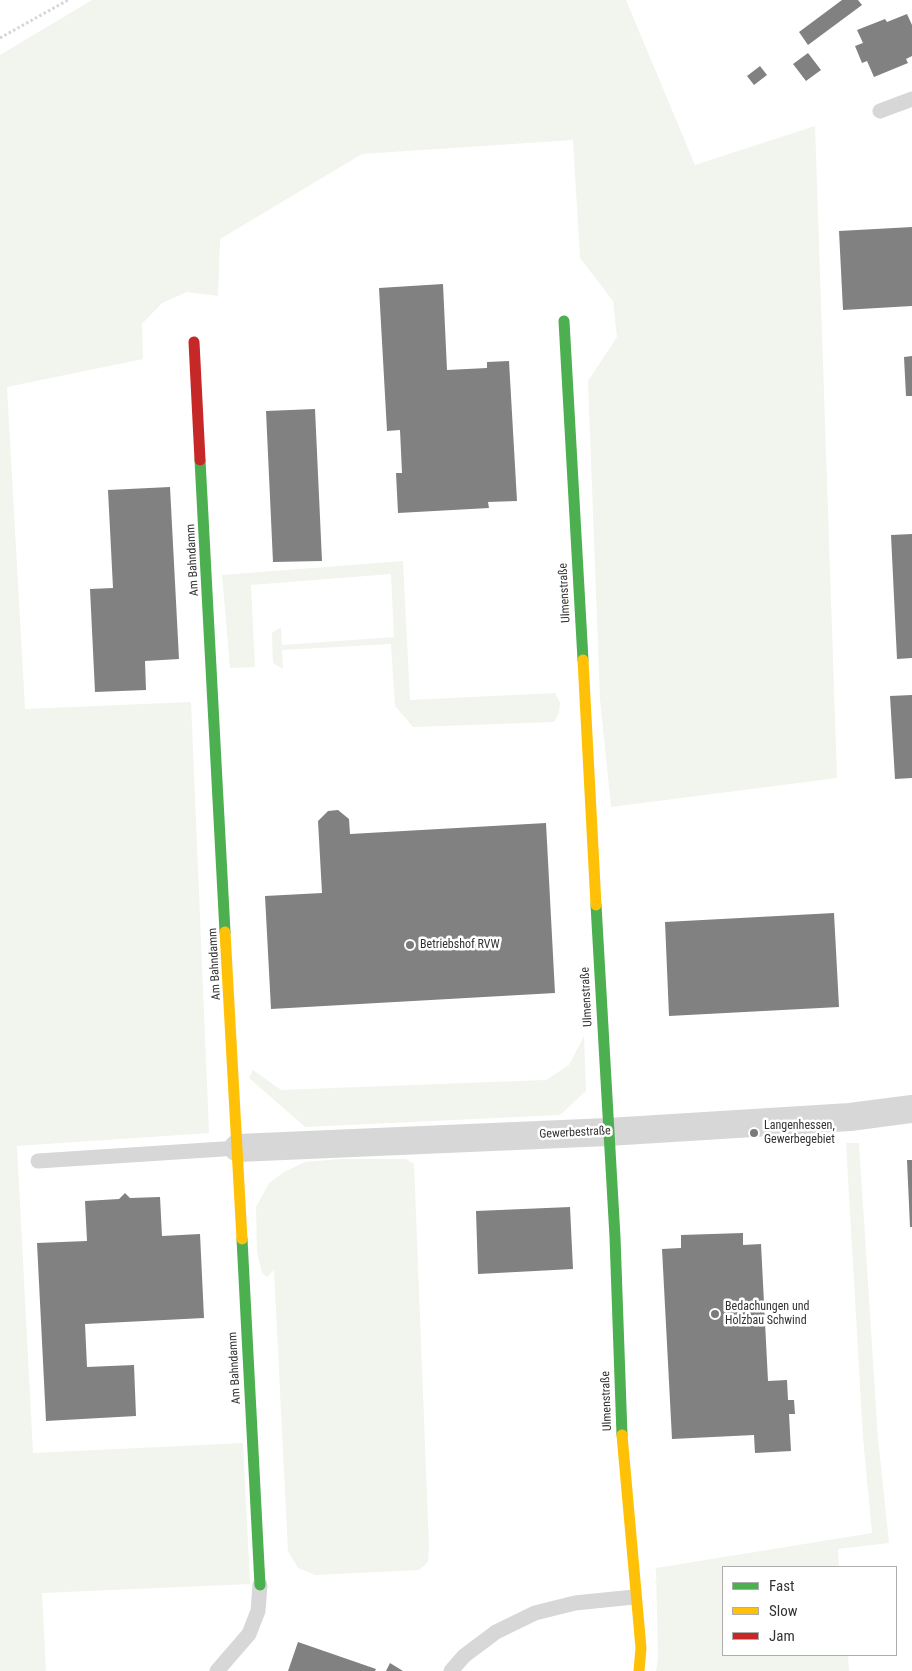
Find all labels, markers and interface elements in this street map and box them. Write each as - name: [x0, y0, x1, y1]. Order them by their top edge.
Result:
- street label: Am Bahndamm: [184, 523, 202, 597]
- street label: Ulmenstraße: [556, 563, 574, 623]
- street label: Am Bahndamm: [206, 927, 224, 1001]
- place label: Betriebshof RVW: [420, 938, 500, 952]
- marker: Betriebshof RVW: [404, 939, 416, 951]
- street label: Ulmenstraße: [578, 967, 596, 1027]
- place label: Langenhessen, Gewerbegebiet: [764, 1119, 835, 1147]
- street label: Gewerbestraße: [539, 1124, 611, 1142]
- marker: Langenhessen, Gewerbegebiet: [748, 1127, 760, 1139]
- place label: Bedachungen und Holzbau Schwind: [725, 1300, 810, 1328]
- marker: Bedachungen und Holzbau Schwind: [709, 1308, 721, 1320]
- street label: Am Bahndamm: [226, 1331, 244, 1405]
- street label: Ulmenstraße: [599, 1371, 615, 1431]
- legend: [722, 1566, 897, 1656]
- text: Fast: [769, 1577, 794, 1595]
- text: Slow: [769, 1602, 798, 1620]
- text: Jam: [769, 1627, 795, 1645]

